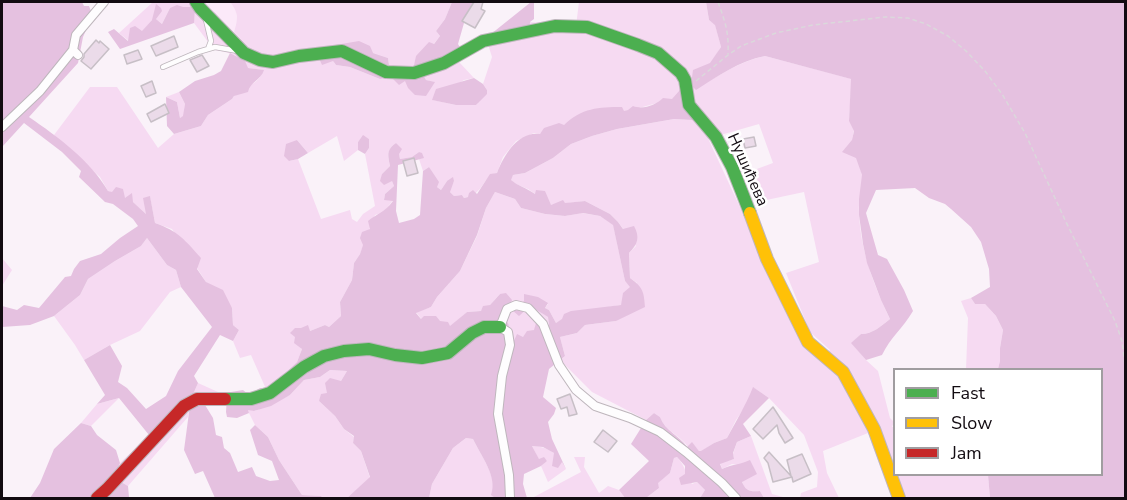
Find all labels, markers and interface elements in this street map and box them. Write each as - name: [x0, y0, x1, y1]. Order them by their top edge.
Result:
- street label: Нушићева: [722, 130, 772, 210]
- legend: [893, 368, 1103, 476]
- text: Fast: [951, 381, 985, 405]
- text: Slow: [951, 411, 992, 435]
- text: Jam: [951, 441, 982, 465]

